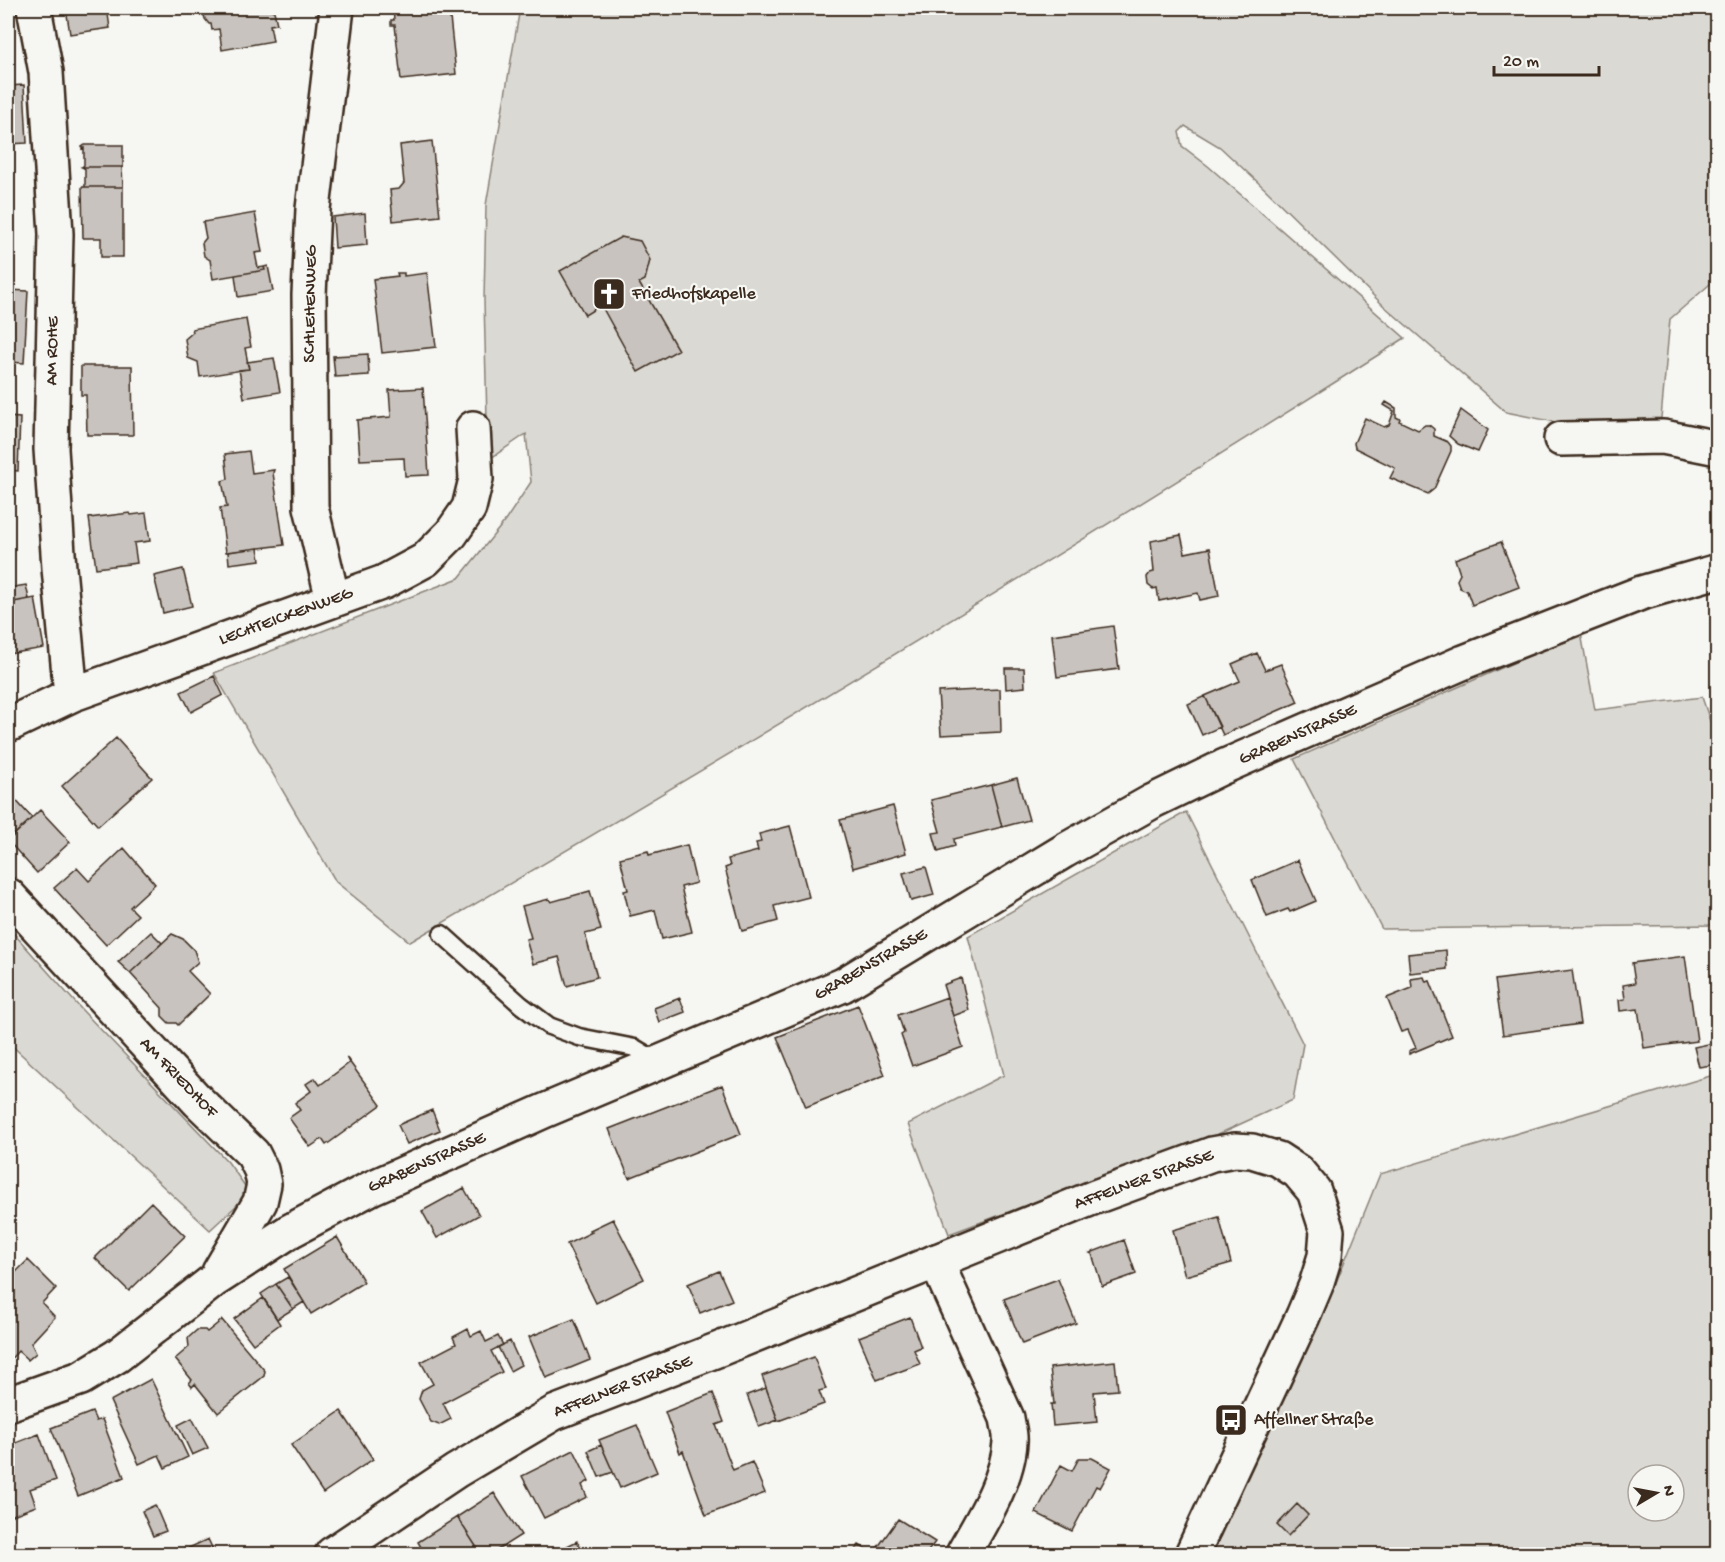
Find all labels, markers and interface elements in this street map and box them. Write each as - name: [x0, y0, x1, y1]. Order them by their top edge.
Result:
- scale bar: [1494, 39, 1599, 77]
- text: 20 m: [1503, 52, 1539, 73]
- street label: SCHLEHENWEG: [299, 245, 323, 363]
- church icon: Friedhofskapelle: [591, 276, 627, 312]
- place label: Friedhofskapelle: [631, 284, 757, 305]
- street label: AM ROHE: [42, 315, 64, 386]
- street label: LECHTEICKENWEG: [216, 583, 356, 651]
- street label: GRABENSTRASSE: [1236, 699, 1361, 770]
- street label: GRABENSTRASSE: [811, 924, 932, 1006]
- street label: AM FRIEDHOF: [134, 1033, 222, 1123]
- street label: GRABENSTRASSE: [365, 1127, 490, 1198]
- street label: AFFELNER STRASSE: [1071, 1145, 1217, 1215]
- street label: AFFELNER STRASSE: [551, 1351, 696, 1423]
- bus stop icon: Affellner Straße: [1213, 1402, 1249, 1438]
- place label: Affellner Straße: [1254, 1410, 1374, 1431]
- north arrow: [1626, 1463, 1686, 1523]
- text: N: [1657, 1484, 1678, 1498]

